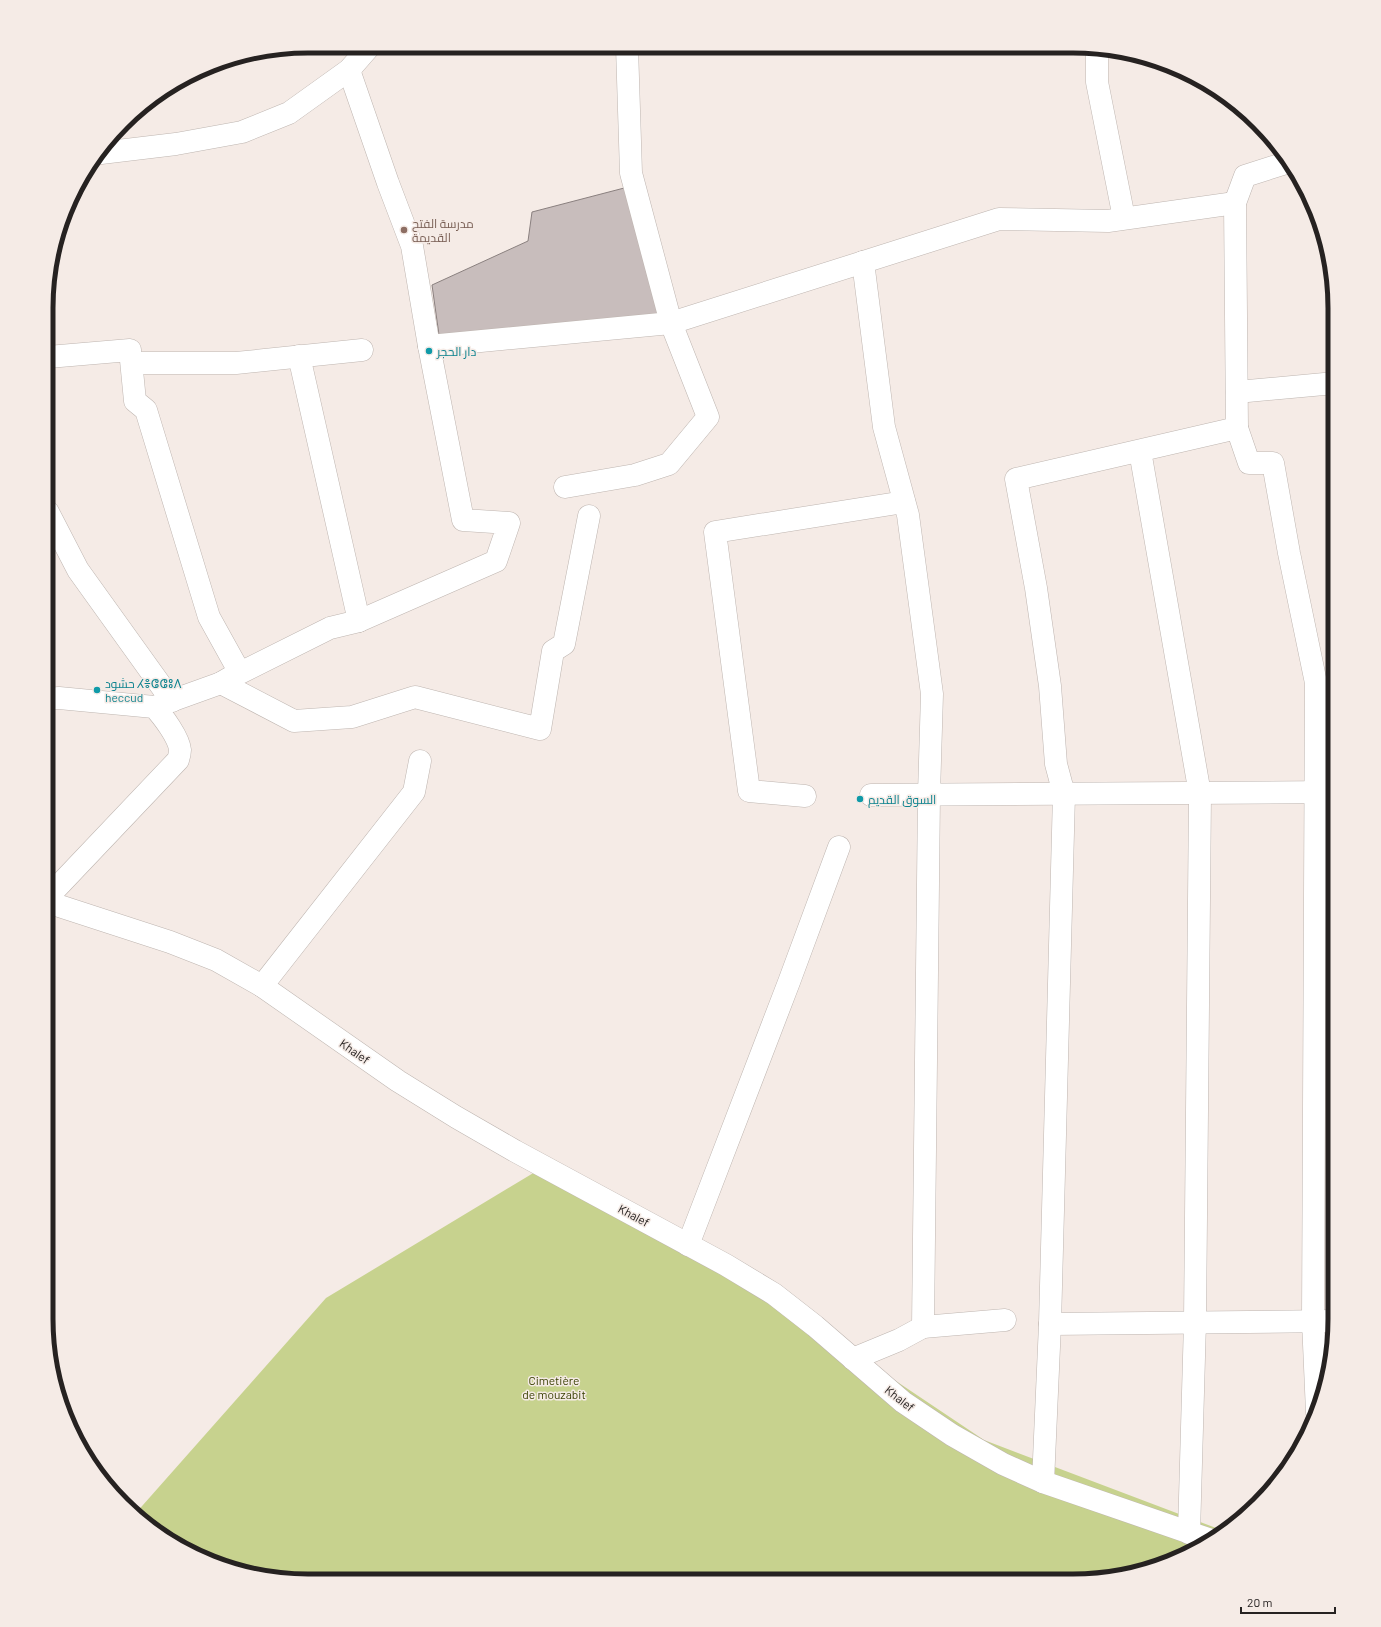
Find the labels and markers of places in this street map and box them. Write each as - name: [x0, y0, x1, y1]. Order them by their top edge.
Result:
- place label: مدرسة الفتح القديمة: [412, 216, 474, 245]
- marker: مدرسة الفتح القديمة: [399, 225, 409, 235]
- place label: دار الحجر: [436, 344, 476, 359]
- marker: دار الحجر: [424, 346, 434, 356]
- place label: حشود ⵃⴻⵛⵛⵓⴷ heccud: [105, 676, 182, 704]
- marker: حشود ⵃⴻⵛⵛⵓⴷ heccud: [92, 685, 102, 695]
- place label: السوق القديم: [868, 792, 936, 808]
- marker: السوق القديم: [855, 794, 865, 804]

